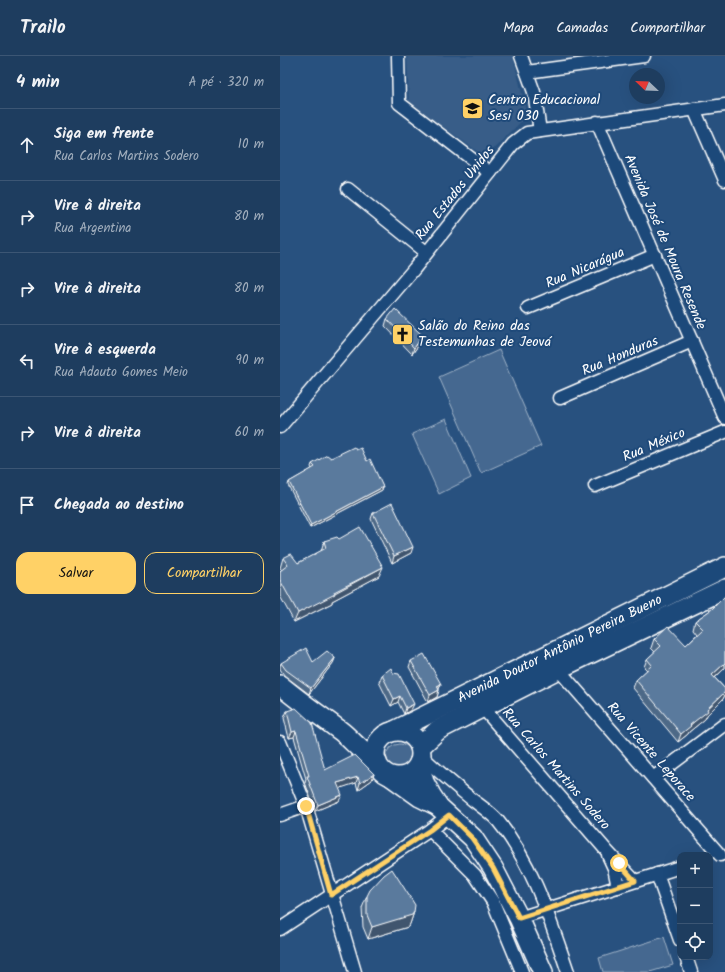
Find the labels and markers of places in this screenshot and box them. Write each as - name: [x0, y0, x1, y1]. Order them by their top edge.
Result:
- place label: Centro Educacional Sesi 030: [488, 89, 601, 127]
- school or university icon: Centro Educacional Sesi 030: [459, 95, 485, 121]
- place label: Salão do Reino das Testemunhas de Jeová: [418, 315, 552, 353]
- church icon: Salão do Reino das Testemunhas de Jeová: [389, 321, 415, 347]

